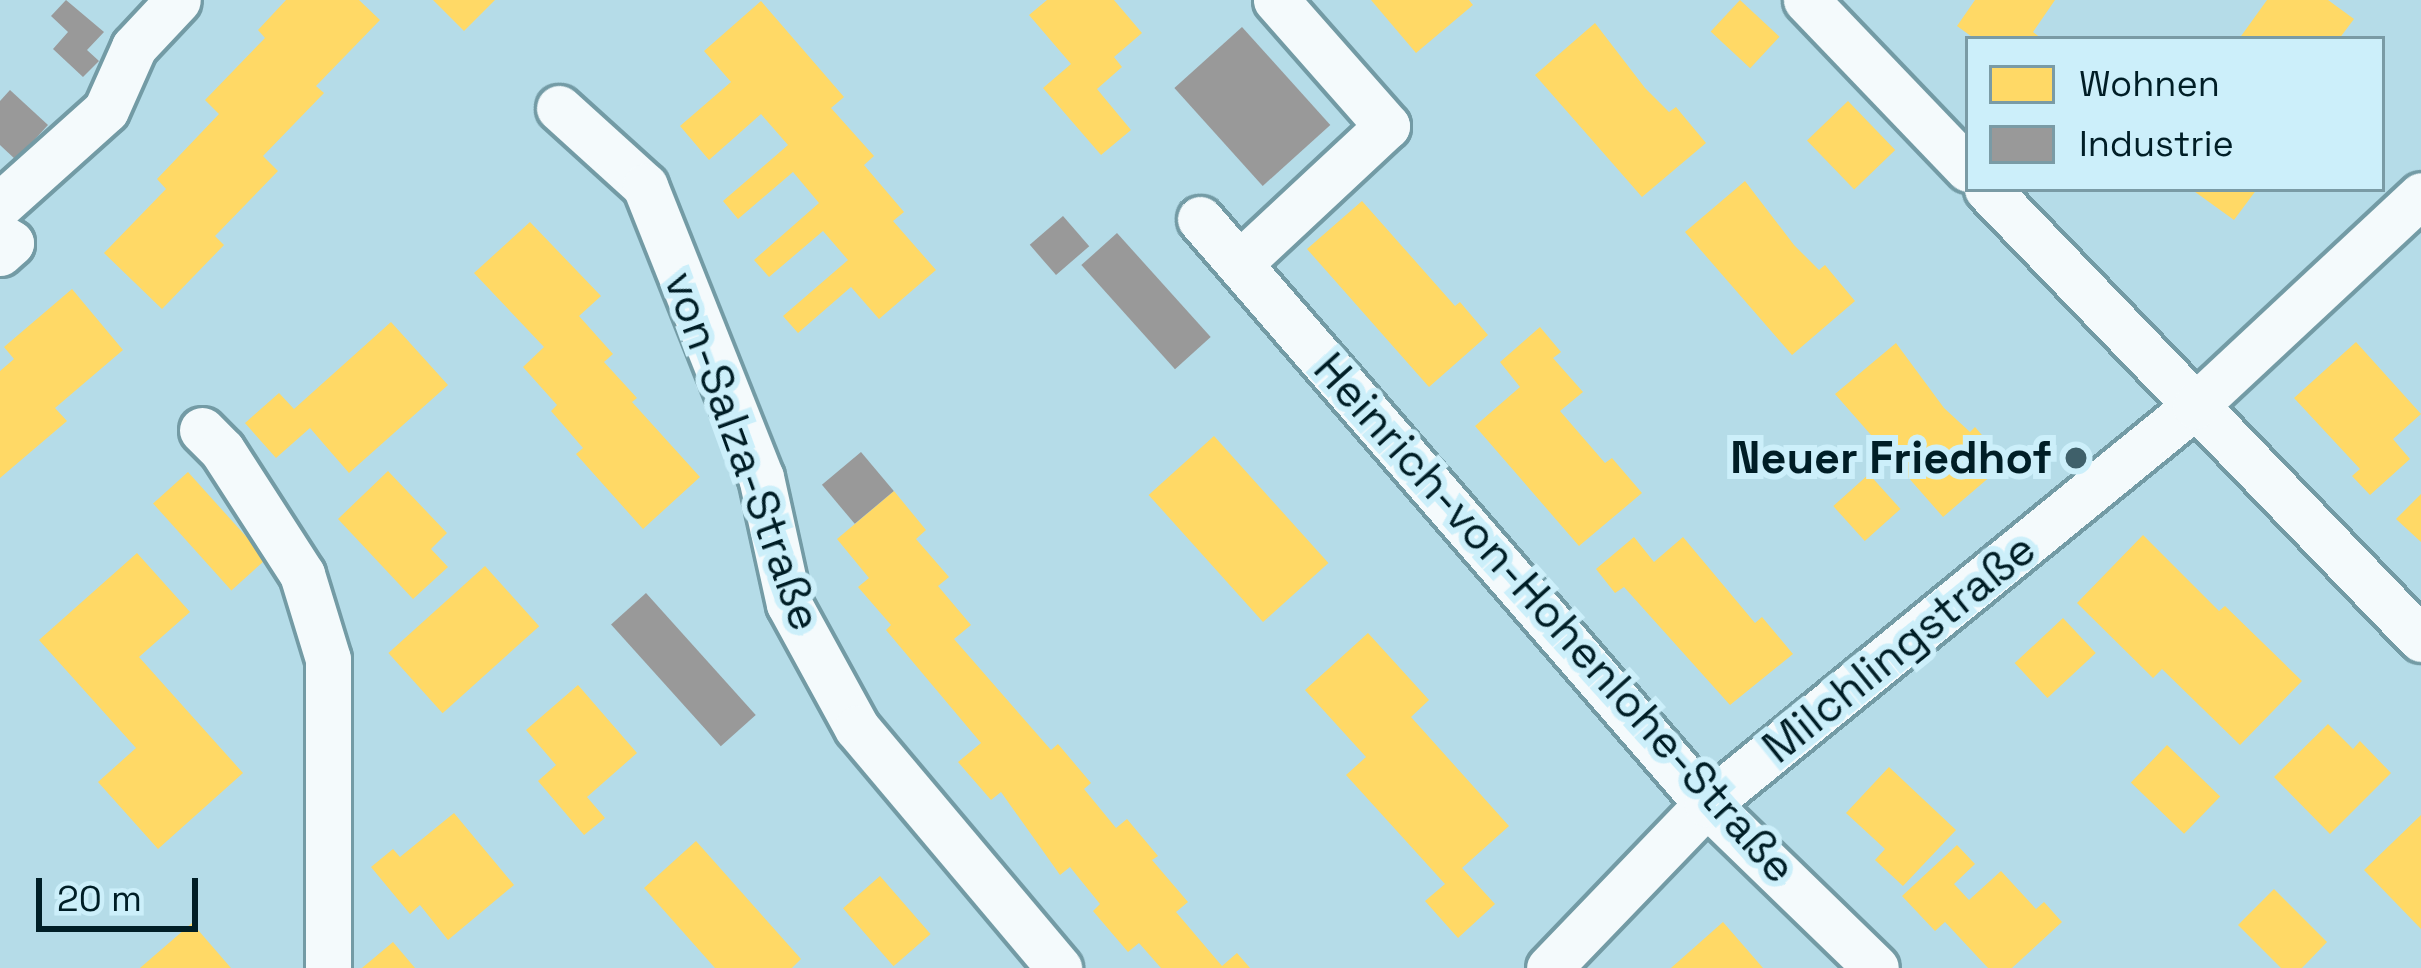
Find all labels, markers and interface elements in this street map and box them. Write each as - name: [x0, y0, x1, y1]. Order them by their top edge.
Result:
- legend: [1965, 36, 2385, 192]
- text: Wohnen: [2079, 61, 2220, 107]
- text: Industrie: [2079, 121, 2234, 167]
- street label: von-Salza-Straße: [653, 264, 833, 638]
- street label: Heinrich-von-Hohenlohe-Straße: [1303, 342, 1807, 894]
- place label: Neuer Friedhof: [1730, 431, 2052, 485]
- marker: Neuer Friedhof: [2063, 445, 2089, 471]
- street label: Milchlingstraße: [1752, 522, 2046, 774]
- scale bar: [42, 854, 204, 928]
- text: 20 m: [57, 876, 142, 922]

